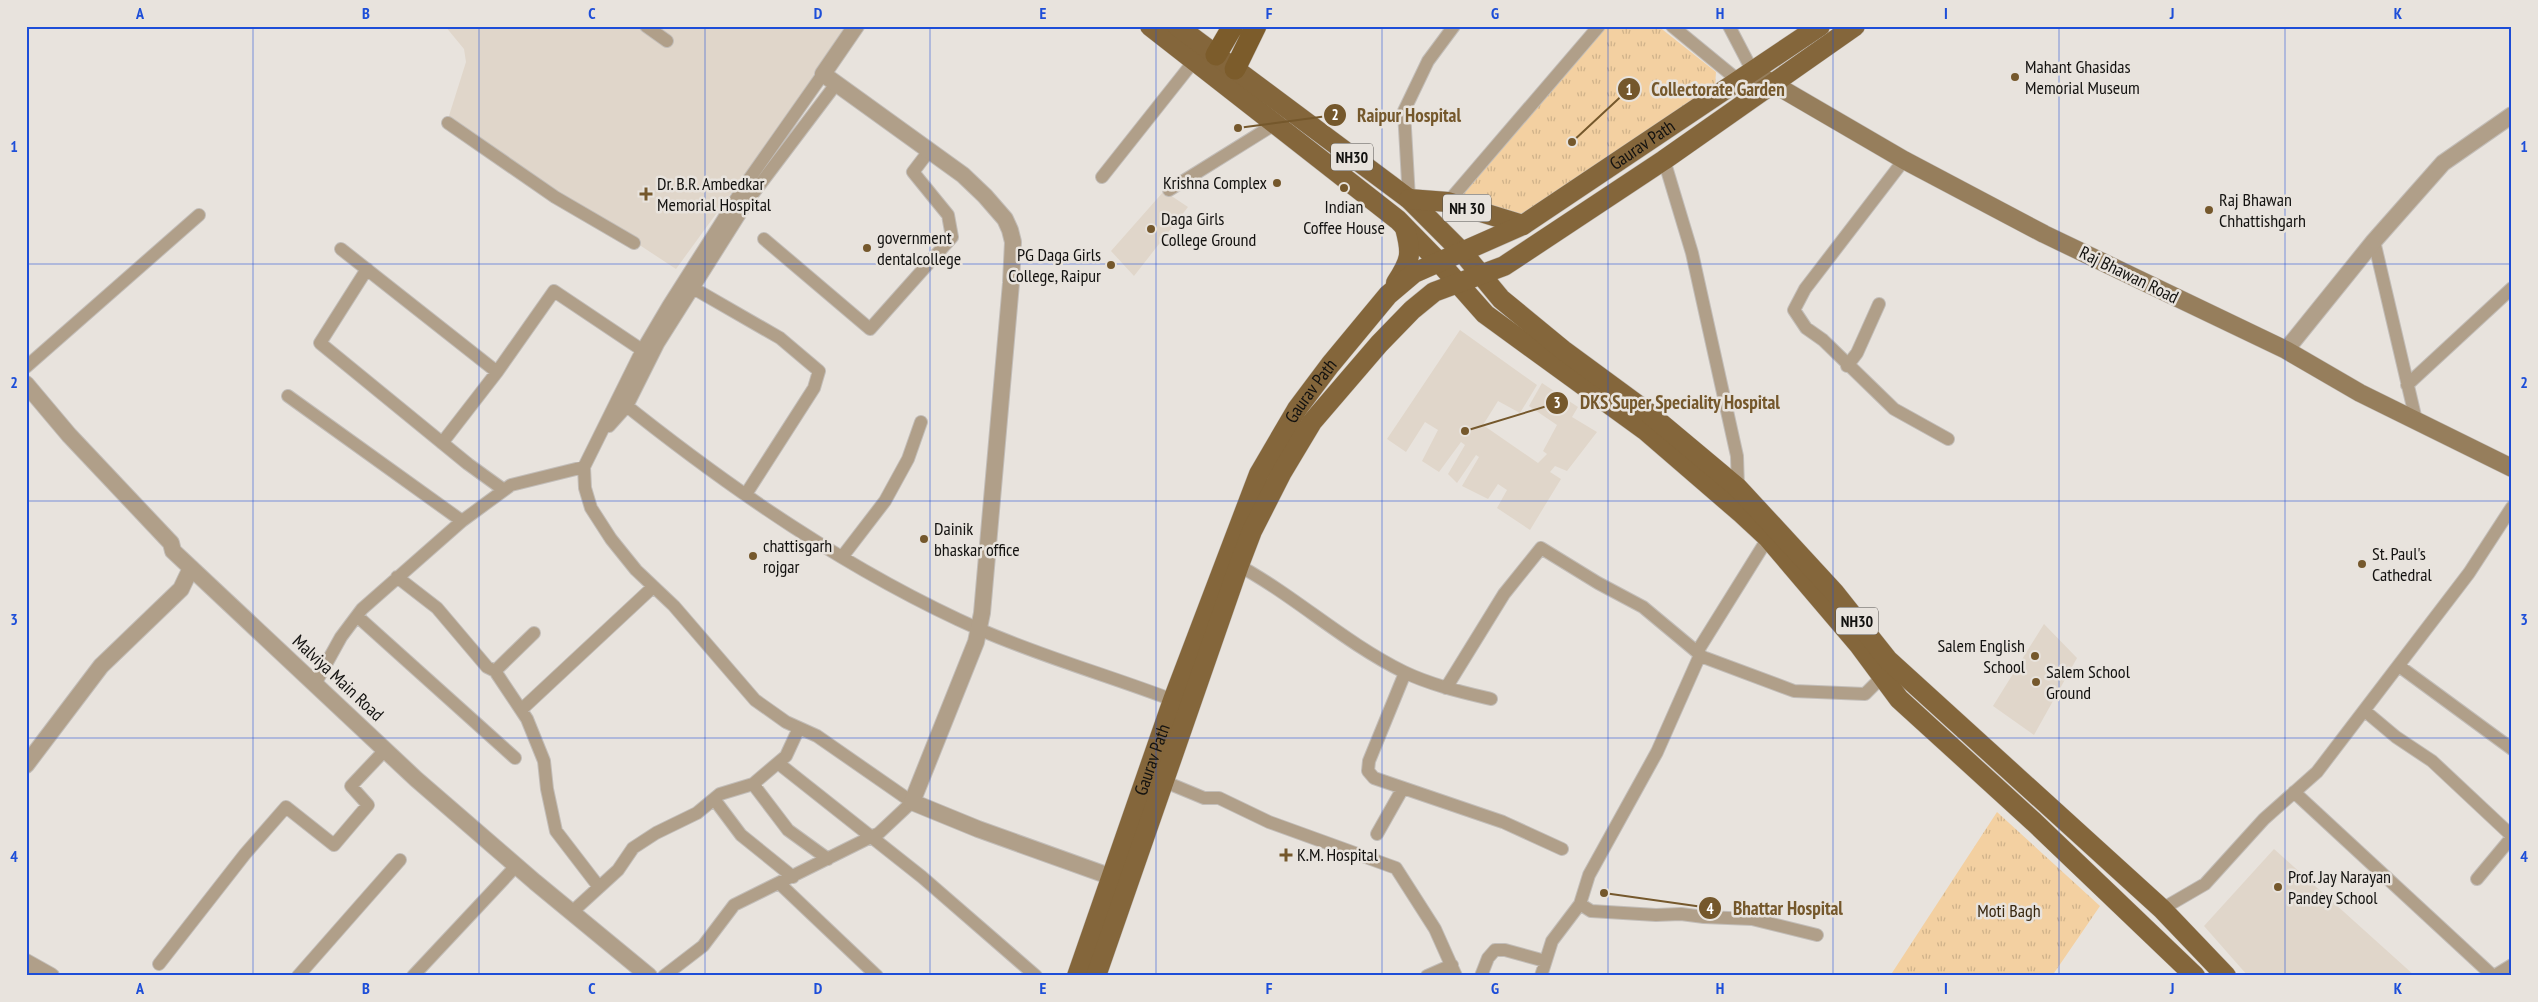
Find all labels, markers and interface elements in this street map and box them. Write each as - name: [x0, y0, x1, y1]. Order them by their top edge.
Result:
- text: A: [135, 3, 145, 23]
- text: B: [362, 3, 370, 23]
- text: C: [588, 3, 596, 23]
- text: D: [814, 3, 823, 23]
- text: E: [1040, 3, 1047, 23]
- text: F: [1266, 3, 1273, 23]
- text: G: [1491, 3, 1499, 23]
- text: H: [1716, 3, 1724, 23]
- text: I: [1944, 3, 1948, 23]
- text: J: [2169, 3, 2174, 23]
- text: K: [2394, 3, 2403, 23]
- place label: Mahant Ghasidas Memorial Museum: [2025, 55, 2140, 99]
- marker: Mahant Ghasidas Memorial Museum: [2009, 71, 2021, 83]
- callout: Collectorate Garden: [1616, 72, 1795, 106]
- text: Collectorate Garden: [1651, 77, 1785, 101]
- text: 1: [1625, 80, 1633, 99]
- callout: Raipur Hospital: [1322, 98, 1471, 132]
- text: Raipur Hospital: [1357, 103, 1461, 127]
- text: 2: [1331, 105, 1339, 124]
- street label: Gaurav Path: [1605, 114, 1679, 175]
- text: 1: [10, 136, 18, 156]
- text: 1: [2520, 136, 2528, 156]
- road number: NH30: [1331, 144, 1373, 170]
- place label: Krishna Complex: [1163, 171, 1268, 194]
- place label: Dr. B.R. Ambedkar Memorial Hospital: [657, 172, 772, 216]
- marker: Krishna Complex: [1271, 177, 1283, 189]
- marker: Indian Coffee House: [1338, 182, 1350, 194]
- marker: Dr. B.R. Ambedkar Memorial Hospital: [639, 187, 653, 201]
- place label: Raj Bhawan Chhattishgarh: [2219, 188, 2306, 232]
- road number: NH 30: [1443, 194, 1491, 222]
- place label: Indian Coffee House: [1303, 195, 1385, 239]
- marker: Raj Bhawan Chhattishgarh: [2203, 204, 2215, 216]
- place label: Daga Girls College Ground: [1161, 207, 1256, 251]
- marker: Daga Girls College Ground: [1145, 223, 1157, 235]
- place label: government dentalcollege: [877, 226, 961, 270]
- street label: Raj Bhawan Road: [2076, 241, 2183, 308]
- marker: government dentalcollege: [861, 242, 873, 254]
- place label: PG Daga Girls College, Raipur: [1008, 243, 1101, 287]
- marker: PG Daga Girls College, Raipur: [1105, 259, 1117, 271]
- street label: Gaurav Path: [1279, 354, 1341, 427]
- text: 2: [10, 372, 18, 392]
- text: 2: [2520, 372, 2528, 392]
- callout: DKS Super Speciality Hospital: [1545, 386, 1790, 420]
- text: DKS Super Speciality Hospital: [1580, 390, 1780, 414]
- text: 3: [1553, 393, 1561, 412]
- place label: Dainik bhaskar office: [934, 517, 1020, 561]
- marker: Dainik bhaskar office: [918, 533, 930, 545]
- place label: chattisgarh rojgar: [763, 534, 832, 578]
- place label: St. Paul's Cathedral: [2372, 542, 2432, 586]
- marker: chattisgarh rojgar: [747, 550, 759, 562]
- marker: St. Paul's Cathedral: [2356, 558, 2368, 570]
- road number: NH30: [1836, 608, 1878, 634]
- text: 3: [10, 609, 18, 629]
- text: 3: [2520, 609, 2528, 629]
- street label: Malviya Main Road: [288, 629, 389, 726]
- place label: Salem English School: [1937, 634, 2026, 678]
- marker: Salem English School: [2029, 650, 2041, 662]
- place label: Salem School Ground: [2046, 660, 2131, 704]
- marker: Salem School Ground: [2030, 676, 2042, 688]
- street label: Gaurav Path: [1129, 721, 1175, 798]
- place label: K.M. Hospital: [1297, 843, 1379, 866]
- text: 4: [10, 846, 18, 866]
- text: 4: [2520, 846, 2528, 866]
- marker: K.M. Hospital: [1279, 848, 1293, 862]
- place label: Prof. Jay Narayan Pandey School: [2288, 865, 2391, 909]
- marker: Prof. Jay Narayan Pandey School: [2272, 881, 2284, 893]
- callout: Bhattar Hospital: [1698, 891, 1853, 925]
- text: Bhattar Hospital: [1733, 896, 1843, 920]
- text: 4: [1706, 899, 1714, 918]
- park label: Moti Bagh: [1977, 899, 2041, 922]
- text: A: [135, 978, 145, 998]
- text: B: [362, 978, 370, 998]
- text: C: [588, 978, 596, 998]
- text: D: [814, 978, 823, 998]
- text: E: [1040, 978, 1047, 998]
- text: F: [1266, 978, 1273, 998]
- text: G: [1491, 978, 1499, 998]
- text: H: [1716, 978, 1724, 998]
- text: I: [1944, 978, 1948, 998]
- text: J: [2169, 978, 2174, 998]
- text: K: [2394, 978, 2403, 998]

